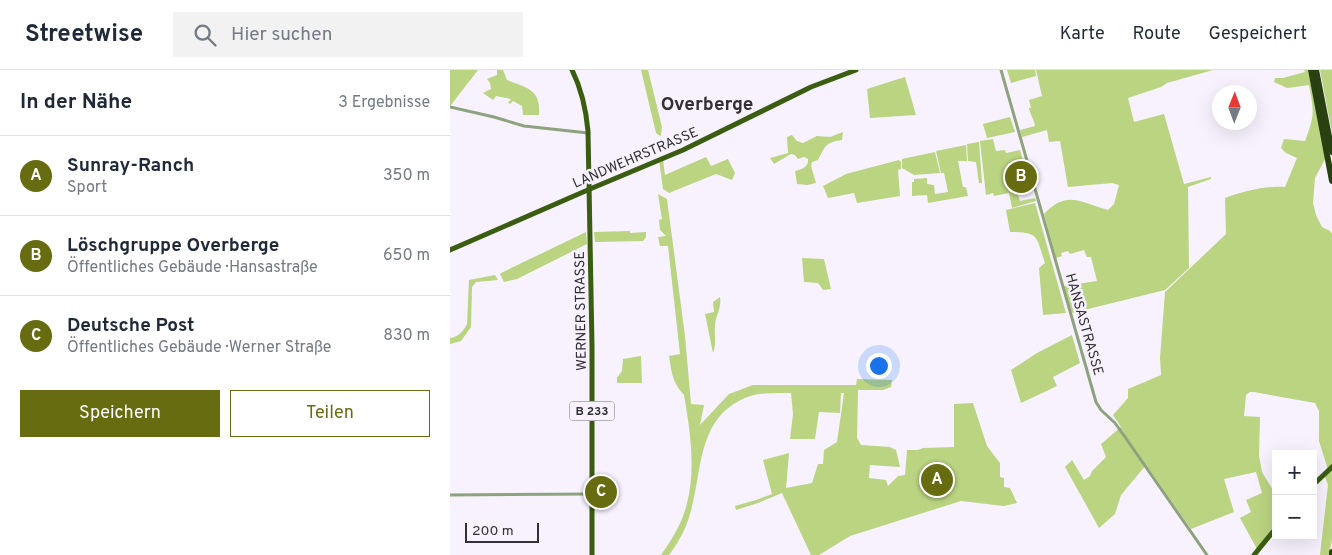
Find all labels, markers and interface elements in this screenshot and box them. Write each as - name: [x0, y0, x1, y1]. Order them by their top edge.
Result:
- search box: [173, 12, 523, 57]
- text: Streetwise: [25, 20, 143, 50]
- icon: search: [191, 21, 219, 49]
- text: Hier suchen: [231, 23, 332, 47]
- text: Karte: [1060, 23, 1105, 46]
- text: Route: [1133, 23, 1181, 46]
- text: Gespeichert: [1209, 23, 1307, 46]
- north arrow: [1212, 85, 1257, 130]
- text: In der Nähe: [20, 89, 132, 116]
- text: 3 Ergebnisse: [338, 93, 430, 113]
- district label: Overberge: [661, 93, 753, 117]
- street label: LANDWEHRSTRASSE: [570, 124, 701, 192]
- text: Sunray-Ranch: [67, 154, 194, 178]
- pin: B: [1005, 158, 1037, 196]
- text: A: [30, 166, 42, 186]
- text: 350 m: [383, 166, 430, 186]
- text: Sport: [67, 178, 107, 198]
- text: Löschgruppe Overberge: [67, 234, 279, 258]
- text: B: [30, 246, 42, 266]
- text: 650 m: [383, 246, 430, 266]
- street label: WERNER STRASSE: [572, 251, 591, 371]
- text: Öffentliches Gebäude · Hansastraße: [67, 258, 318, 278]
- street label: HANSASTRASSE: [1061, 271, 1106, 377]
- text: Deutsche Post: [67, 314, 195, 338]
- text: C: [31, 326, 41, 346]
- text: 830 m: [383, 326, 430, 346]
- text: Öffentliches Gebäude · Werner Straße: [67, 338, 331, 358]
- your location: [866, 353, 892, 379]
- button: Speichern: [20, 390, 220, 437]
- button: Teilen: [230, 390, 430, 437]
- road number: B 233: [570, 402, 614, 421]
- map controls: [1272, 450, 1317, 540]
- button: +: [1272, 450, 1317, 495]
- pin: A: [921, 461, 953, 499]
- pin: C: [585, 473, 617, 511]
- button: −: [1272, 495, 1317, 540]
- scale bar: [465, 520, 539, 543]
- text: 200 m: [472, 523, 514, 540]

